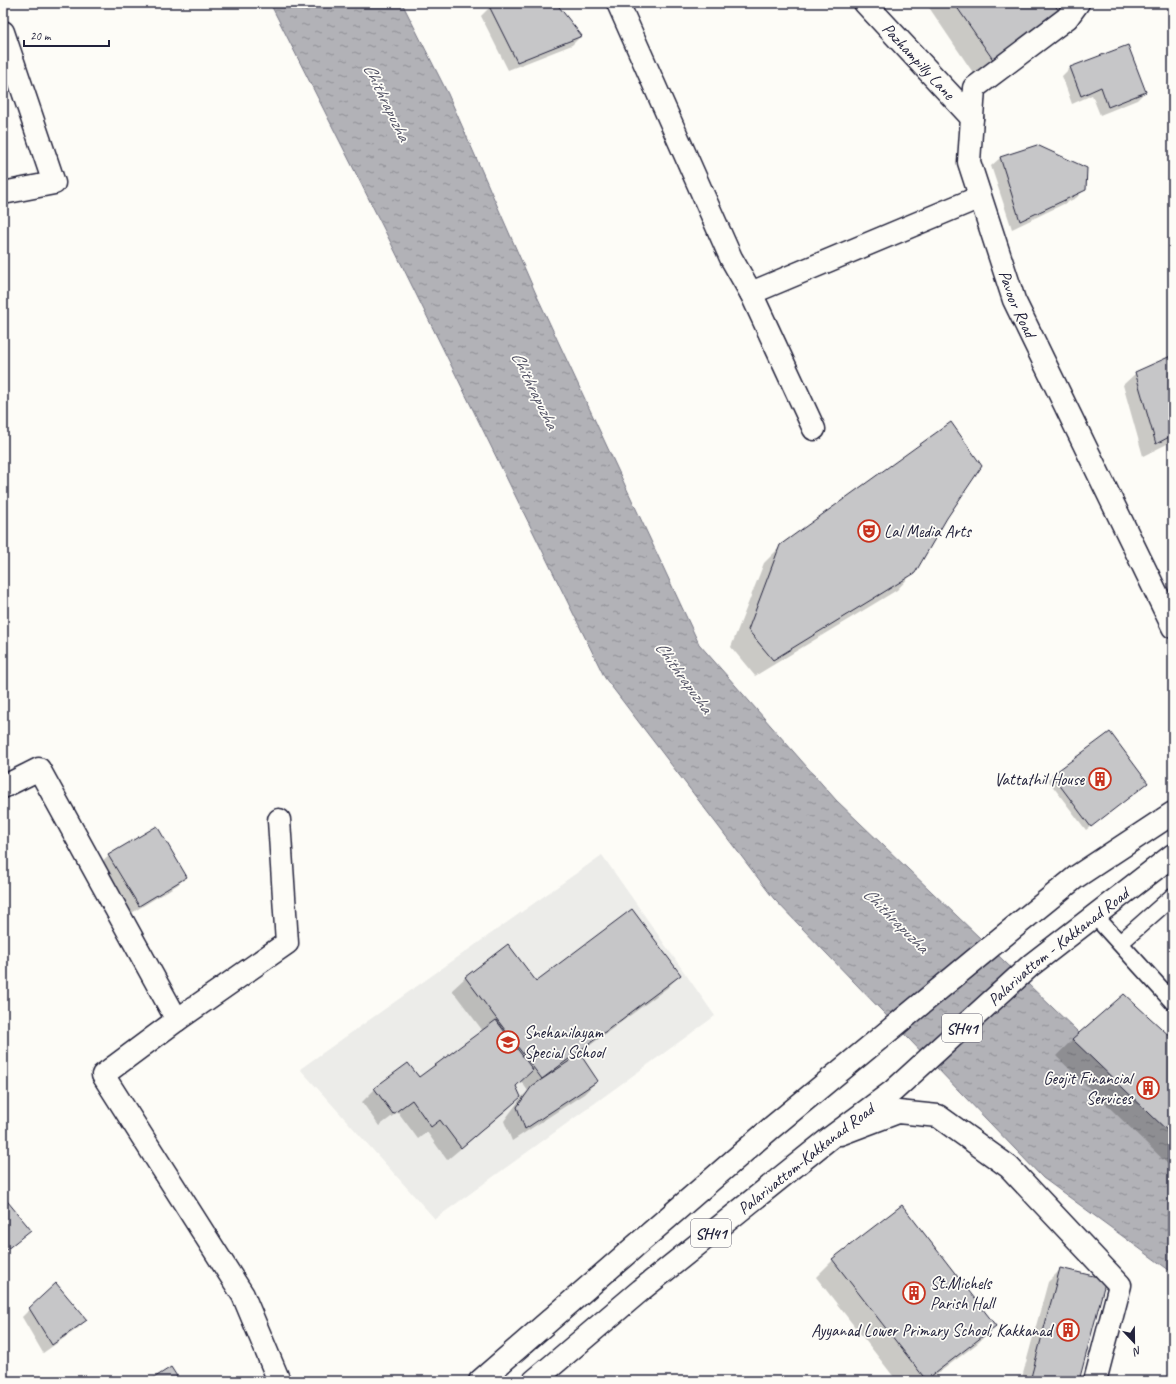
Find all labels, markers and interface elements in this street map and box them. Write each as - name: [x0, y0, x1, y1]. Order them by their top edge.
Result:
- street label: Pazhampilly Lane: [878, 18, 960, 105]
- scale bar: [24, 22, 109, 48]
- text: 20 m: [30, 28, 52, 44]
- water label: Chithrapuzha: [359, 60, 416, 146]
- street label: Pavoor Road: [994, 268, 1042, 343]
- water label: Chithrapuzha: [507, 348, 564, 434]
- theatre icon: Lal Media Arts: [856, 518, 882, 544]
- place label: Lal Media Arts: [884, 521, 972, 542]
- water label: Chithrapuzha: [651, 637, 719, 719]
- building icon: Vattathil House: [1087, 766, 1113, 792]
- place label: Vattathil House: [994, 769, 1085, 790]
- street label: Palarivattom - Kakkanad Road: [983, 881, 1136, 1010]
- water label: Chithrapuzha: [859, 883, 935, 959]
- road number: SH41: [942, 1014, 982, 1042]
- place label: Snehanilayam Special School: [524, 1022, 607, 1063]
- school or university icon: Snehanilayam Special School: [495, 1029, 521, 1055]
- place label: Geojit Financial Services: [1043, 1068, 1135, 1109]
- building icon: Geojit Financial Services: [1135, 1075, 1161, 1101]
- street label: Palarivattom-Kakkanad Road: [734, 1097, 881, 1219]
- road number: SH41: [691, 1219, 731, 1247]
- place label: St.Michels Parish Hall: [930, 1273, 997, 1314]
- building icon: St.Michels Parish Hall: [901, 1280, 927, 1306]
- building icon: Ayyanad Lower Primary School, Kakkanad: [1055, 1317, 1081, 1343]
- place label: Ayyanad Lower Primary School, Kakkanad: [811, 1320, 1054, 1341]
- north arrow: [1114, 1322, 1154, 1362]
- text: N: [1130, 1344, 1144, 1360]

